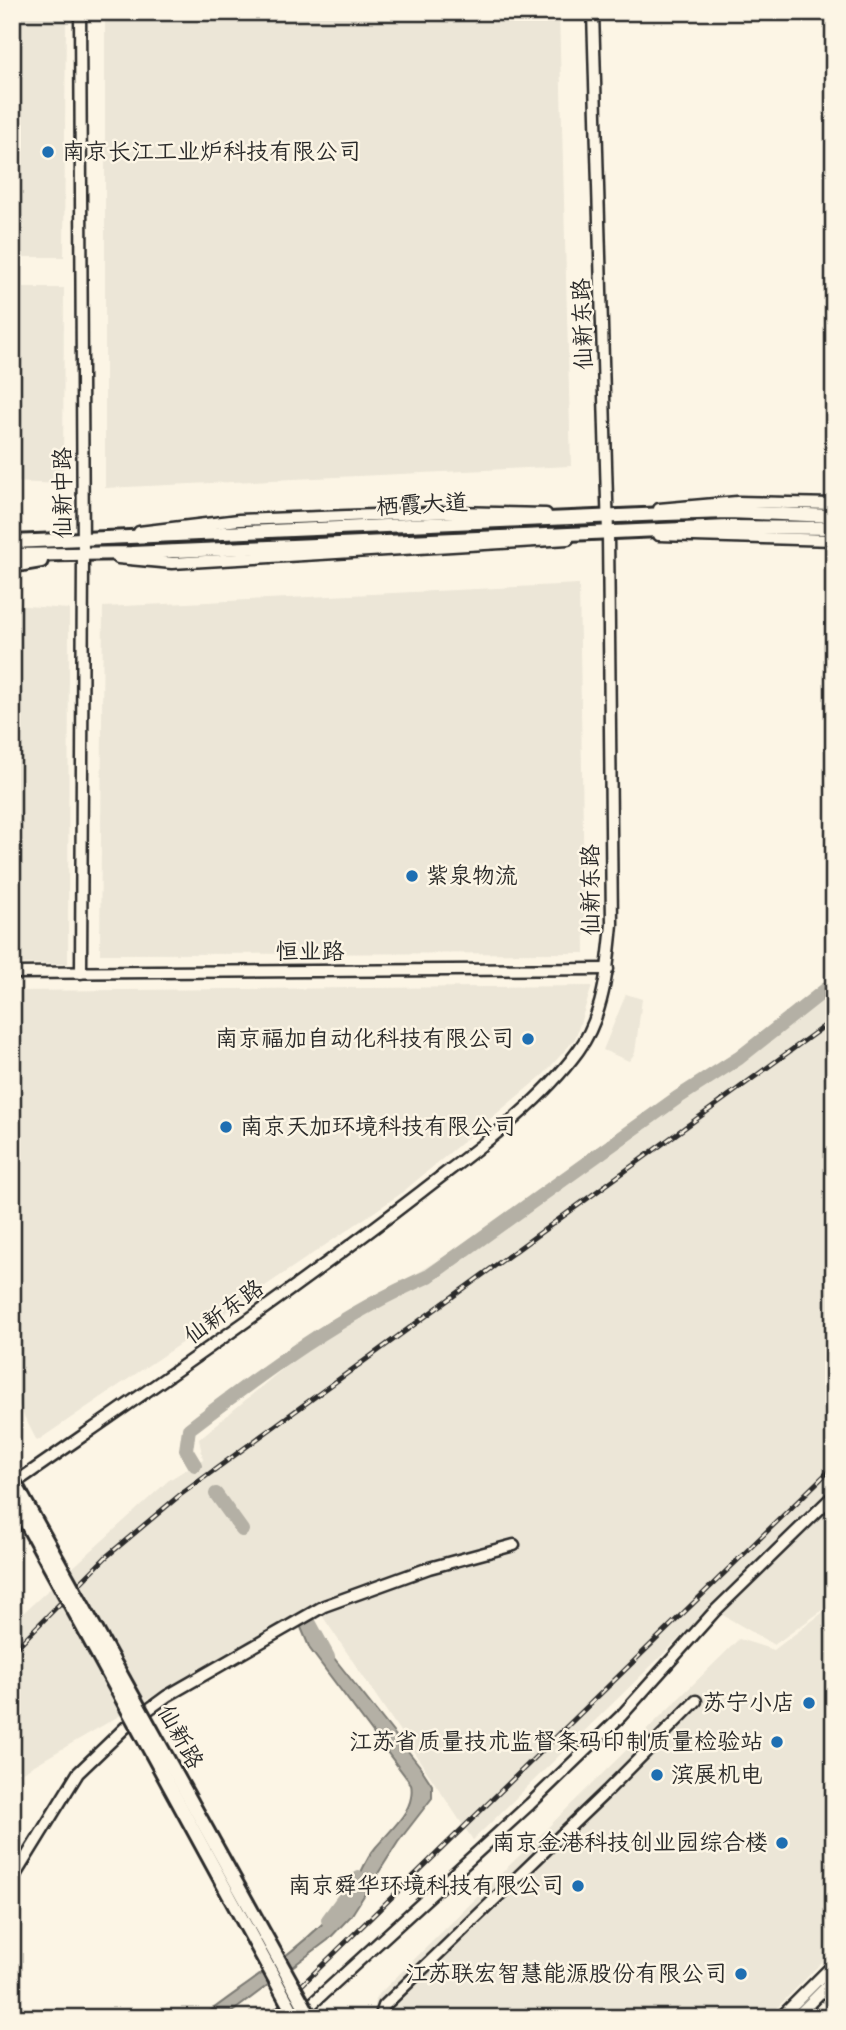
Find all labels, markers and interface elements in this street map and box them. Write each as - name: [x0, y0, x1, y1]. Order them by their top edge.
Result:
- place label: 南京长江工业炉科技有限公司: [62, 136, 361, 168]
- marker: 南京长江工业炉科技有限公司: [40, 144, 56, 160]
- street label: 仙新东路: [565, 277, 601, 371]
- street label: 仙新中路: [47, 447, 79, 539]
- street label: 栖霞大道: [375, 487, 469, 523]
- street label: 仙新东路: [575, 844, 607, 936]
- place label: 紫泉物流: [426, 860, 518, 892]
- marker: 紫泉物流: [404, 868, 420, 884]
- street label: 恒业路: [276, 936, 345, 968]
- place label: 南京福加自动化科技有限公司: [215, 1023, 514, 1055]
- marker: 南京福加自动化科技有限公司: [520, 1031, 536, 1047]
- place label: 南京天加环境科技有限公司: [240, 1111, 516, 1143]
- marker: 南京天加环境科技有限公司: [218, 1119, 234, 1135]
- street label: 仙新东路: [177, 1272, 271, 1352]
- place label: 苏宁小店: [703, 1687, 795, 1719]
- marker: 苏宁小店: [801, 1695, 817, 1711]
- street label: 仙新路: [149, 1699, 211, 1775]
- place label: 江苏省质量技术监督条码印制质量检验站: [349, 1726, 763, 1758]
- marker: 江苏省质量技术监督条码印制质量检验站: [769, 1734, 785, 1750]
- place label: 滨展机电: [671, 1759, 763, 1791]
- marker: 滨展机电: [649, 1767, 665, 1783]
- place label: 南京金港科技创业园综合楼: [492, 1827, 768, 1859]
- marker: 南京金港科技创业园综合楼: [774, 1835, 790, 1851]
- place label: 南京舜华环境科技有限公司: [288, 1870, 564, 1902]
- marker: 南京舜华环境科技有限公司: [570, 1878, 586, 1894]
- place label: 江苏联宏智慧能源股份有限公司: [405, 1958, 727, 1990]
- marker: 江苏联宏智慧能源股份有限公司: [733, 1966, 749, 1982]

